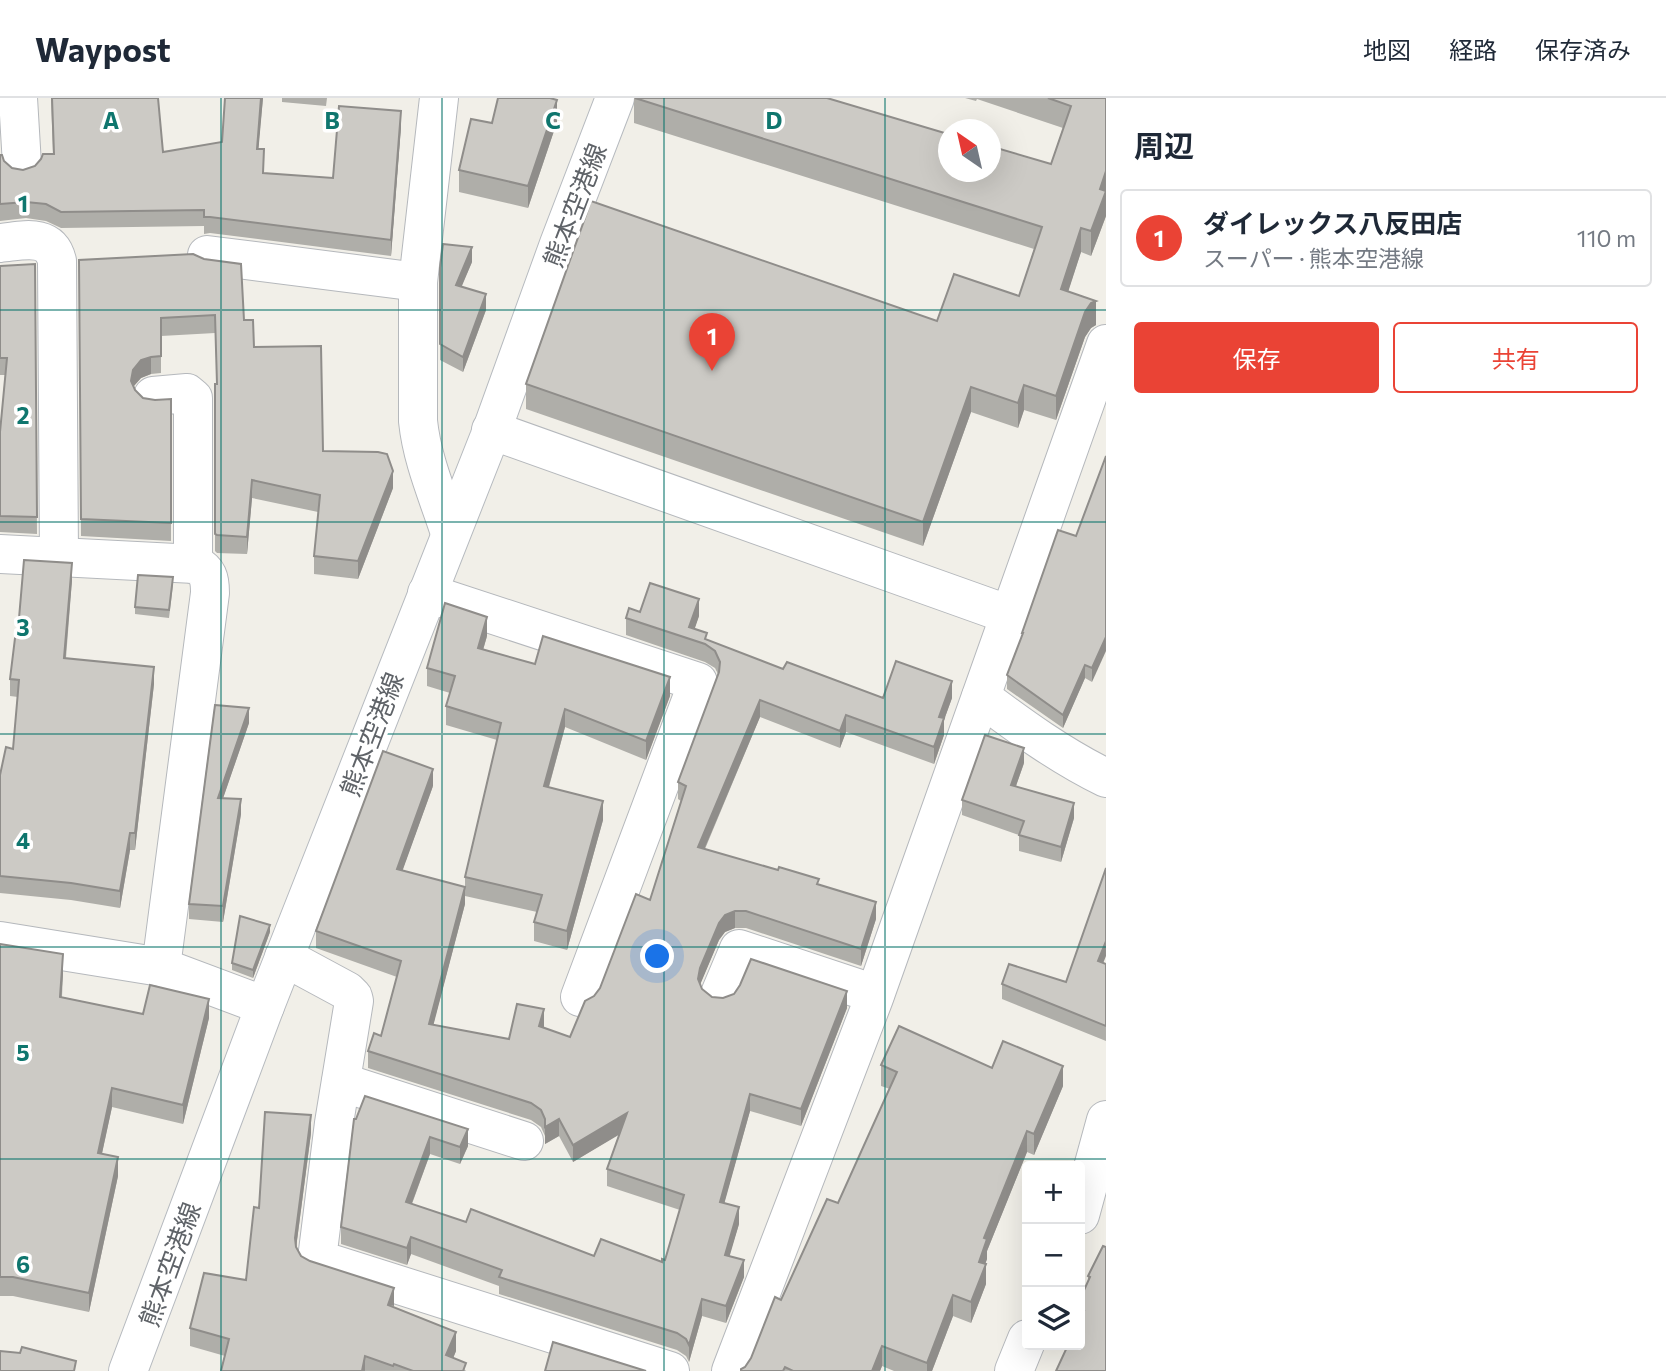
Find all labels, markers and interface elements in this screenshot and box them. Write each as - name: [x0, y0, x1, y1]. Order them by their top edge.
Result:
- text: Waypost: [35, 28, 171, 69]
- text: 地図: [1363, 35, 1411, 64]
- text: 経路: [1449, 35, 1497, 64]
- text: 保存済み: [1535, 35, 1631, 64]
- text: A: [103, 106, 120, 134]
- text: B: [324, 106, 340, 134]
- text: C: [545, 106, 561, 134]
- text: D: [766, 106, 783, 134]
- north arrow: [938, 119, 1001, 182]
- text: 周辺: [1134, 126, 1194, 163]
- street label: 熊本空港線: [536, 139, 612, 271]
- text: 1: [18, 189, 28, 217]
- text: ダイレックス八反田店: [1203, 207, 1462, 238]
- text: 1: [1154, 224, 1164, 252]
- text: 110 m: [1577, 224, 1636, 252]
- text: スーパー · 熊本空港線: [1203, 244, 1424, 272]
- pin: 1: [689, 313, 735, 371]
- button: 保存: [1134, 322, 1379, 393]
- button: 共有: [1393, 322, 1638, 393]
- text: 2: [16, 401, 30, 429]
- text: 3: [16, 613, 30, 641]
- street label: 熊本空港線: [333, 668, 409, 800]
- text: 4: [16, 826, 30, 854]
- your location: [640, 939, 674, 973]
- text: 5: [16, 1038, 30, 1066]
- map controls: [1022, 1161, 1085, 1350]
- button: +: [1022, 1161, 1085, 1224]
- street label: 熊本空港線: [132, 1198, 206, 1330]
- button: −: [1022, 1224, 1085, 1287]
- text: 6: [16, 1250, 30, 1278]
- button: layers: [1022, 1287, 1085, 1350]

